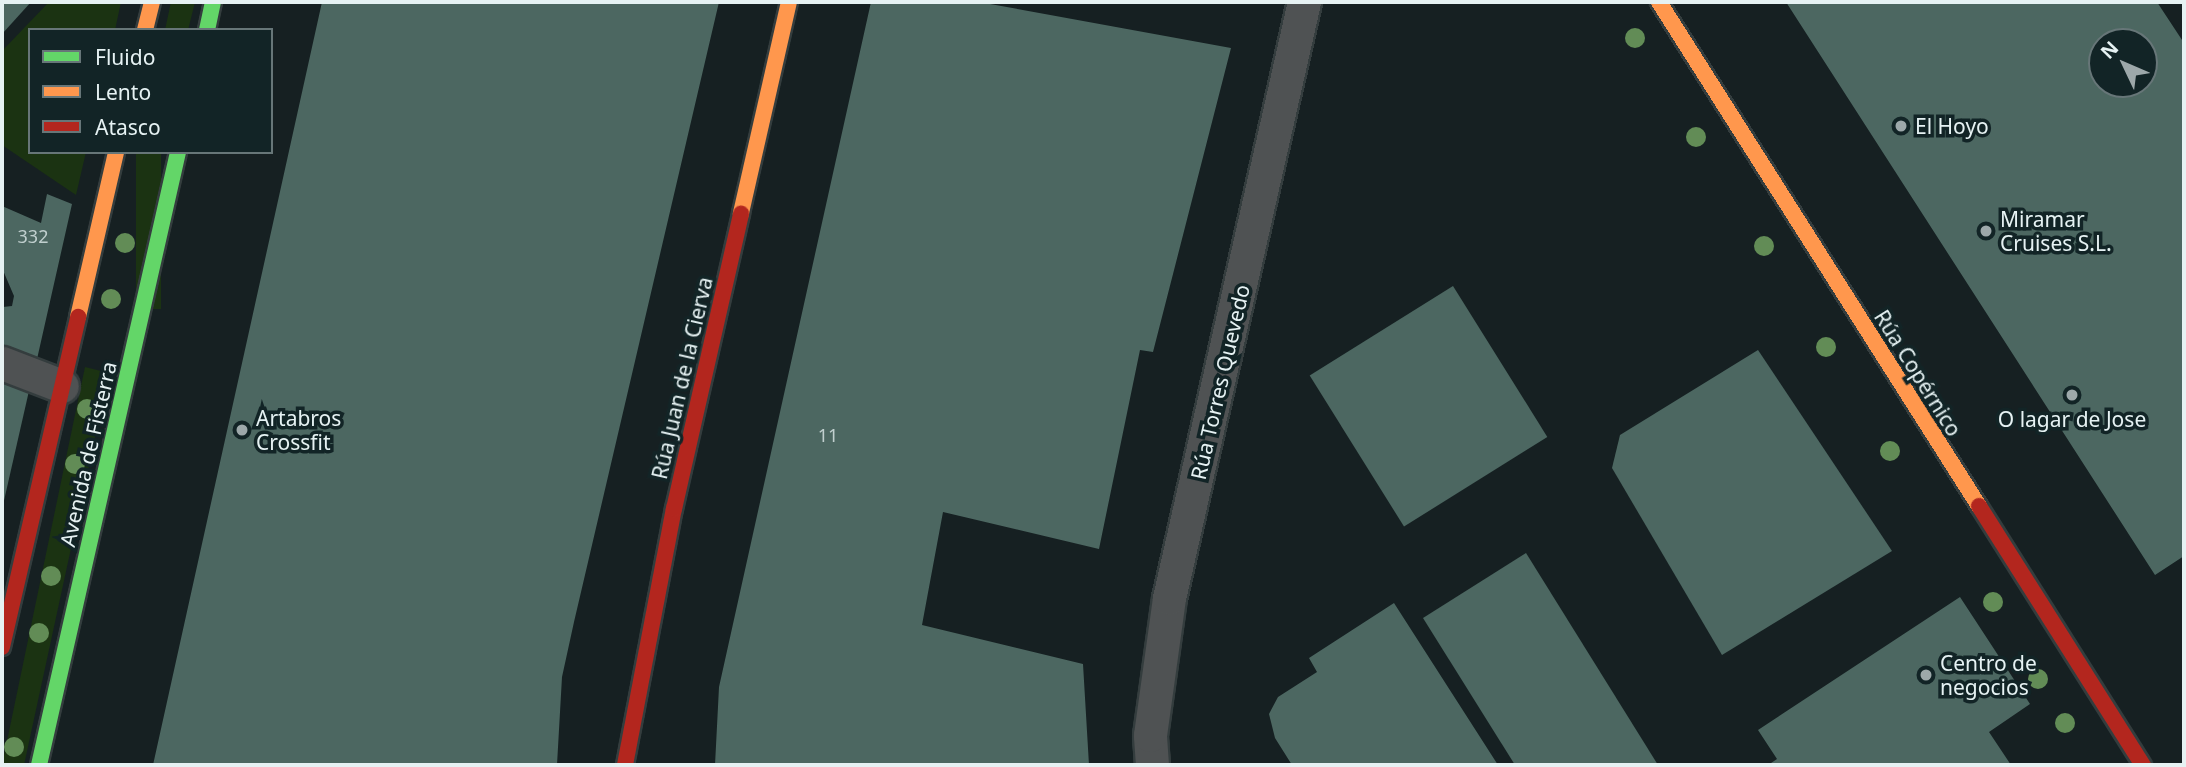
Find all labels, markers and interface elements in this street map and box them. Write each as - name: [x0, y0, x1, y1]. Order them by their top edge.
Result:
- legend: [28, 28, 273, 154]
- north arrow: [2088, 28, 2158, 98]
- text: N: [2095, 35, 2124, 64]
- text: Fluido: [95, 43, 155, 71]
- text: Lento: [95, 78, 151, 106]
- text: Atasco: [95, 113, 161, 141]
- place label: El Hoyo: [1915, 113, 1989, 139]
- marker: El Hoyo: [1893, 118, 1909, 134]
- place label: Miramar Cruises S.L.: [2000, 206, 2112, 256]
- marker: Miramar Cruises S.L.: [1978, 223, 1994, 239]
- house number: 332: [18, 225, 48, 247]
- street label: Rúa Juan de la Cierva: [646, 274, 718, 482]
- street label: Rúa Torres Quevedo: [1185, 282, 1255, 482]
- street label: Rúa Copérnico: [1869, 305, 1967, 441]
- street label: Avenida de Fisterra: [54, 359, 122, 549]
- marker: O lagar de Jose: [2064, 387, 2080, 403]
- place label: Artabros Crossfit: [256, 405, 341, 455]
- place label: O lagar de Jose: [1998, 406, 2146, 432]
- marker: Artabros Crossfit: [234, 422, 250, 438]
- house number: 11: [818, 424, 838, 446]
- place label: Centro de negocios: [1940, 650, 2037, 700]
- marker: Centro de negocios: [1918, 667, 1934, 683]

